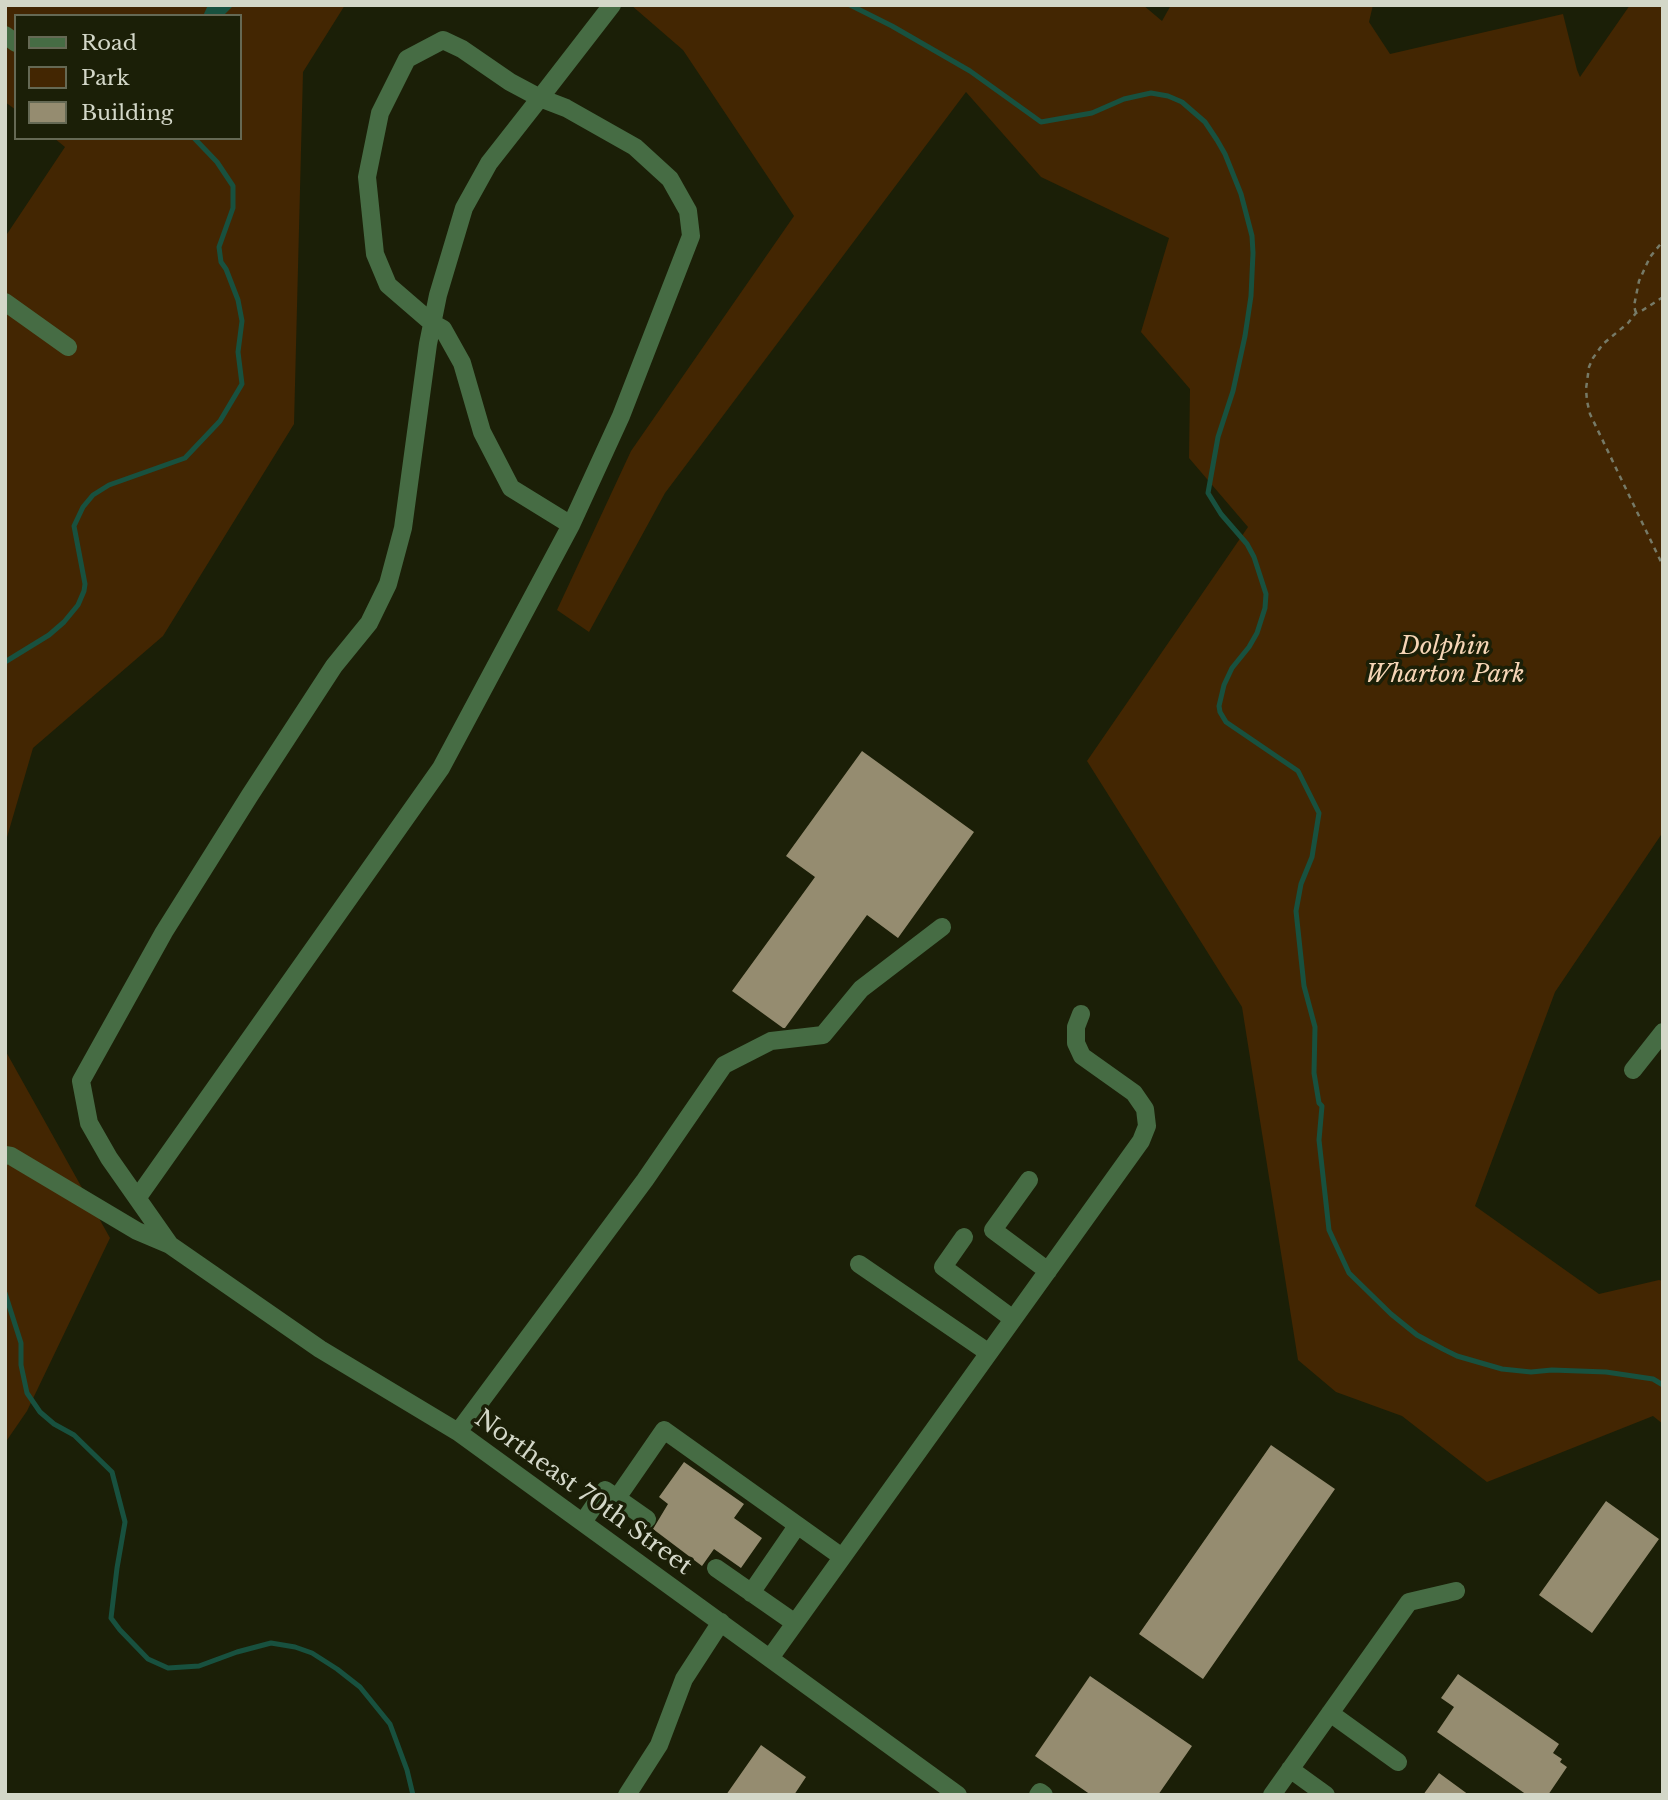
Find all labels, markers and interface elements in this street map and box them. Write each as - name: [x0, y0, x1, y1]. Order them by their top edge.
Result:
- legend: [14, 14, 242, 140]
- text: Road: [81, 30, 137, 56]
- text: Park: [81, 65, 130, 91]
- text: Building: [81, 100, 173, 126]
- park label: Dolphin Wharton Park: [1365, 633, 1525, 689]
- street label: Northeast 70th Street: [469, 1405, 697, 1581]

